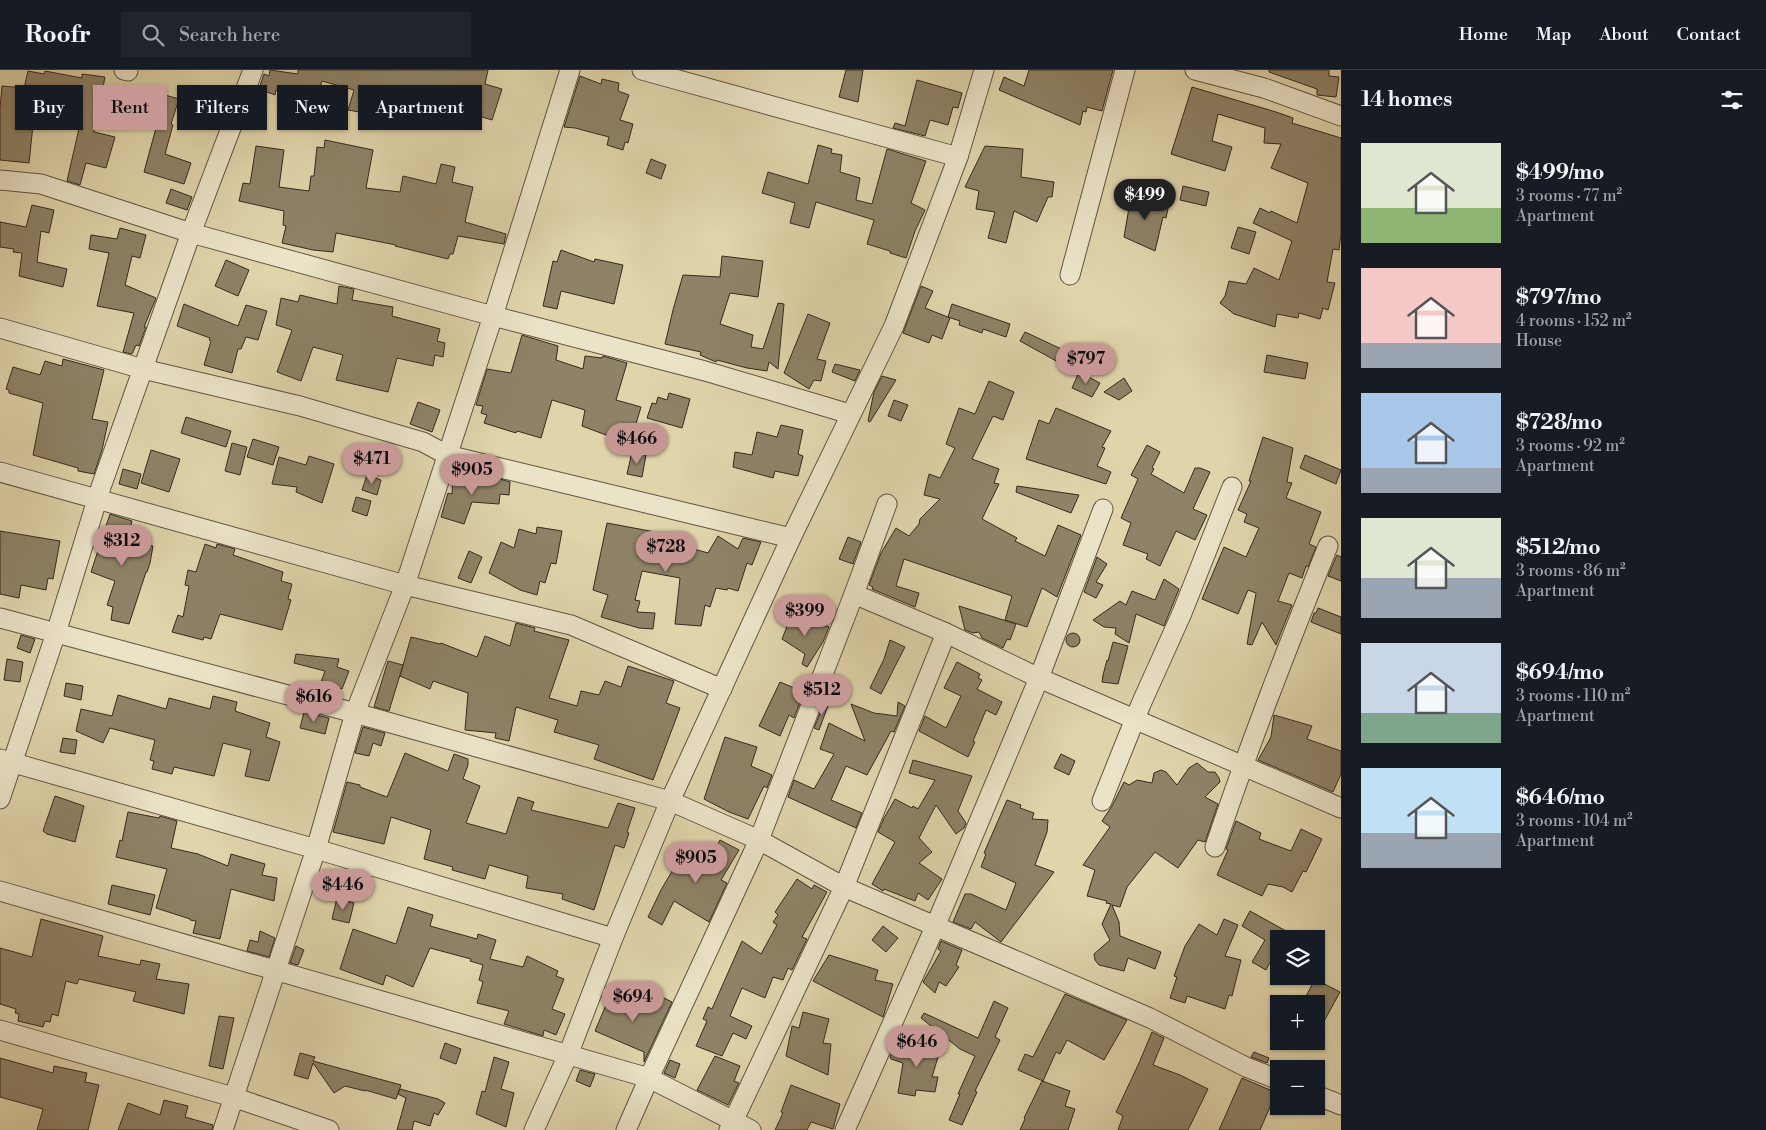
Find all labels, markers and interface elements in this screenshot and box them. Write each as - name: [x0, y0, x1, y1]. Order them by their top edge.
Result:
- search box: [121, 12, 471, 57]
- text: Roofr: [25, 20, 91, 50]
- icon: search: [139, 21, 167, 49]
- text: Search here: [179, 23, 280, 47]
- text: Home: [1459, 23, 1508, 46]
- text: Map: [1536, 23, 1572, 46]
- text: About: [1600, 23, 1649, 46]
- text: Contact: [1677, 23, 1741, 46]
- chip: Buy: [15, 85, 83, 130]
- chip: Rent: [93, 85, 167, 130]
- chip: Filters: [177, 85, 267, 130]
- chip: New: [277, 85, 348, 130]
- chip: Apartment: [358, 85, 482, 130]
- icon: filters: [1718, 86, 1746, 114]
- text: 14 homes: [1361, 87, 1452, 113]
- text: $499/mo: [1516, 160, 1604, 186]
- icon: home: [1401, 163, 1461, 223]
- pin: $499: [1115, 178, 1175, 221]
- text: $499: [1125, 185, 1165, 205]
- text: 3 rooms · 77 m²: [1516, 186, 1622, 206]
- text: Apartment: [1516, 206, 1595, 226]
- text: $797/mo: [1516, 285, 1602, 311]
- icon: home: [1401, 288, 1461, 348]
- text: 4 rooms · 152 m²: [1516, 311, 1632, 331]
- text: House: [1516, 331, 1562, 351]
- pin: $797: [1056, 342, 1116, 385]
- text: $797: [1067, 349, 1105, 369]
- text: $728/mo: [1516, 410, 1603, 436]
- icon: home: [1401, 413, 1461, 473]
- pin: $466: [607, 422, 667, 465]
- text: $466: [617, 429, 657, 449]
- text: 3 rooms · 92 m²: [1516, 436, 1625, 456]
- pin: $471: [342, 442, 402, 485]
- text: $471: [353, 449, 391, 469]
- pin: $905: [442, 454, 502, 496]
- text: Apartment: [1516, 456, 1595, 476]
- text: $905: [451, 460, 493, 480]
- pin: $312: [92, 524, 152, 567]
- pin: $728: [636, 530, 696, 573]
- text: $312: [104, 531, 140, 551]
- text: $512/mo: [1516, 535, 1601, 561]
- text: $728: [647, 537, 685, 557]
- icon: home: [1401, 538, 1461, 598]
- text: 3 rooms · 86 m²: [1516, 561, 1626, 581]
- text: Apartment: [1516, 581, 1595, 601]
- pin: $399: [775, 594, 835, 637]
- text: $399: [785, 601, 825, 621]
- text: $694/mo: [1516, 660, 1604, 686]
- icon: home: [1401, 663, 1461, 723]
- pin: $512: [792, 674, 852, 716]
- pin: $616: [284, 680, 344, 723]
- text: $512: [803, 680, 841, 700]
- text: 3 rooms · 110 m²: [1516, 686, 1630, 706]
- text: $616: [296, 687, 332, 707]
- text: Apartment: [1516, 706, 1595, 726]
- text: $646/mo: [1516, 785, 1605, 811]
- icon: home: [1401, 788, 1461, 848]
- text: 3 rooms · 104 m²: [1516, 811, 1633, 831]
- text: Apartment: [1516, 831, 1595, 851]
- pin: $905: [666, 842, 726, 884]
- text: $905: [675, 848, 717, 868]
- pin: $446: [313, 868, 373, 911]
- text: $446: [322, 875, 364, 895]
- map controls: [1270, 930, 1325, 1115]
- button: layers: [1270, 930, 1325, 985]
- pin: $694: [603, 980, 663, 1023]
- text: $694: [613, 987, 653, 1007]
- button: +: [1270, 995, 1325, 1050]
- pin: $646: [887, 1026, 947, 1068]
- text: $646: [897, 1032, 937, 1052]
- button: −: [1270, 1060, 1325, 1115]

